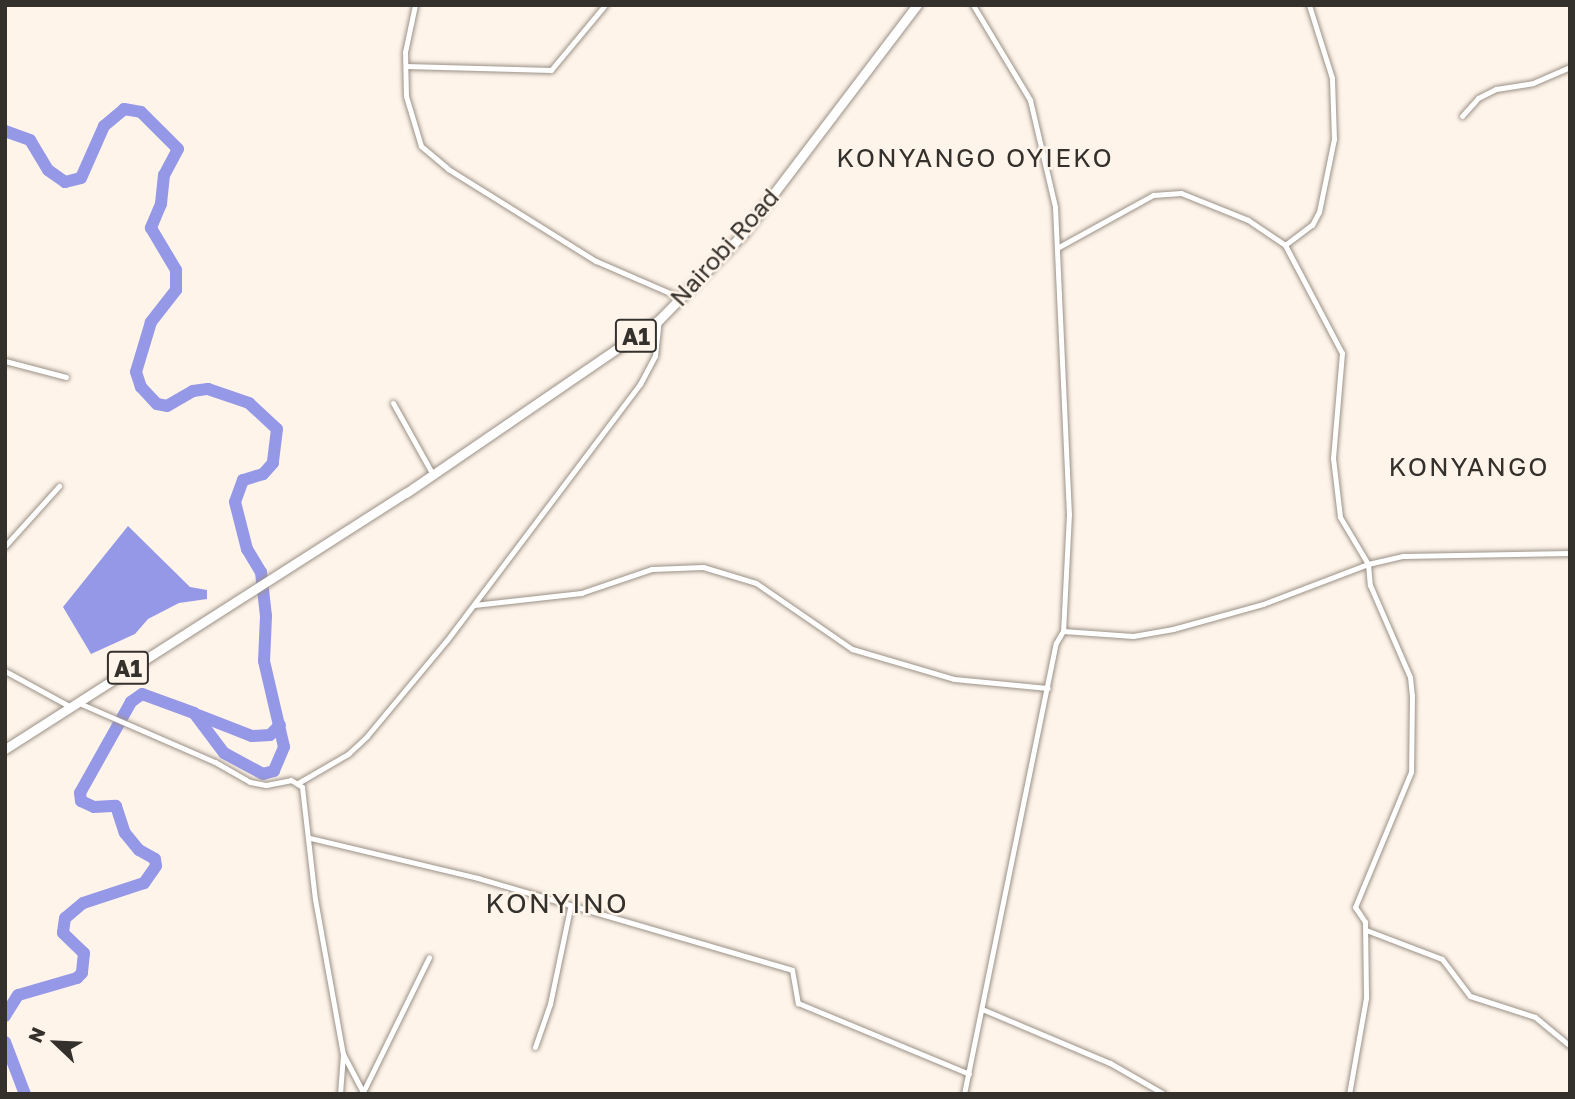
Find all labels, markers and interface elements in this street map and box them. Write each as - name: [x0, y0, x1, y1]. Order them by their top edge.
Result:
- district label: KONYANGO OYIEKO: [838, 142, 1112, 174]
- street label: Nairobi Road: [664, 182, 784, 312]
- road number: A1: [613, 316, 659, 356]
- district label: KONYANGO: [1389, 451, 1549, 483]
- road number: A1: [105, 648, 151, 688]
- district label: KONYINO: [486, 886, 628, 920]
- north arrow: [21, 1008, 91, 1078]
- text: N: [23, 1023, 50, 1046]

